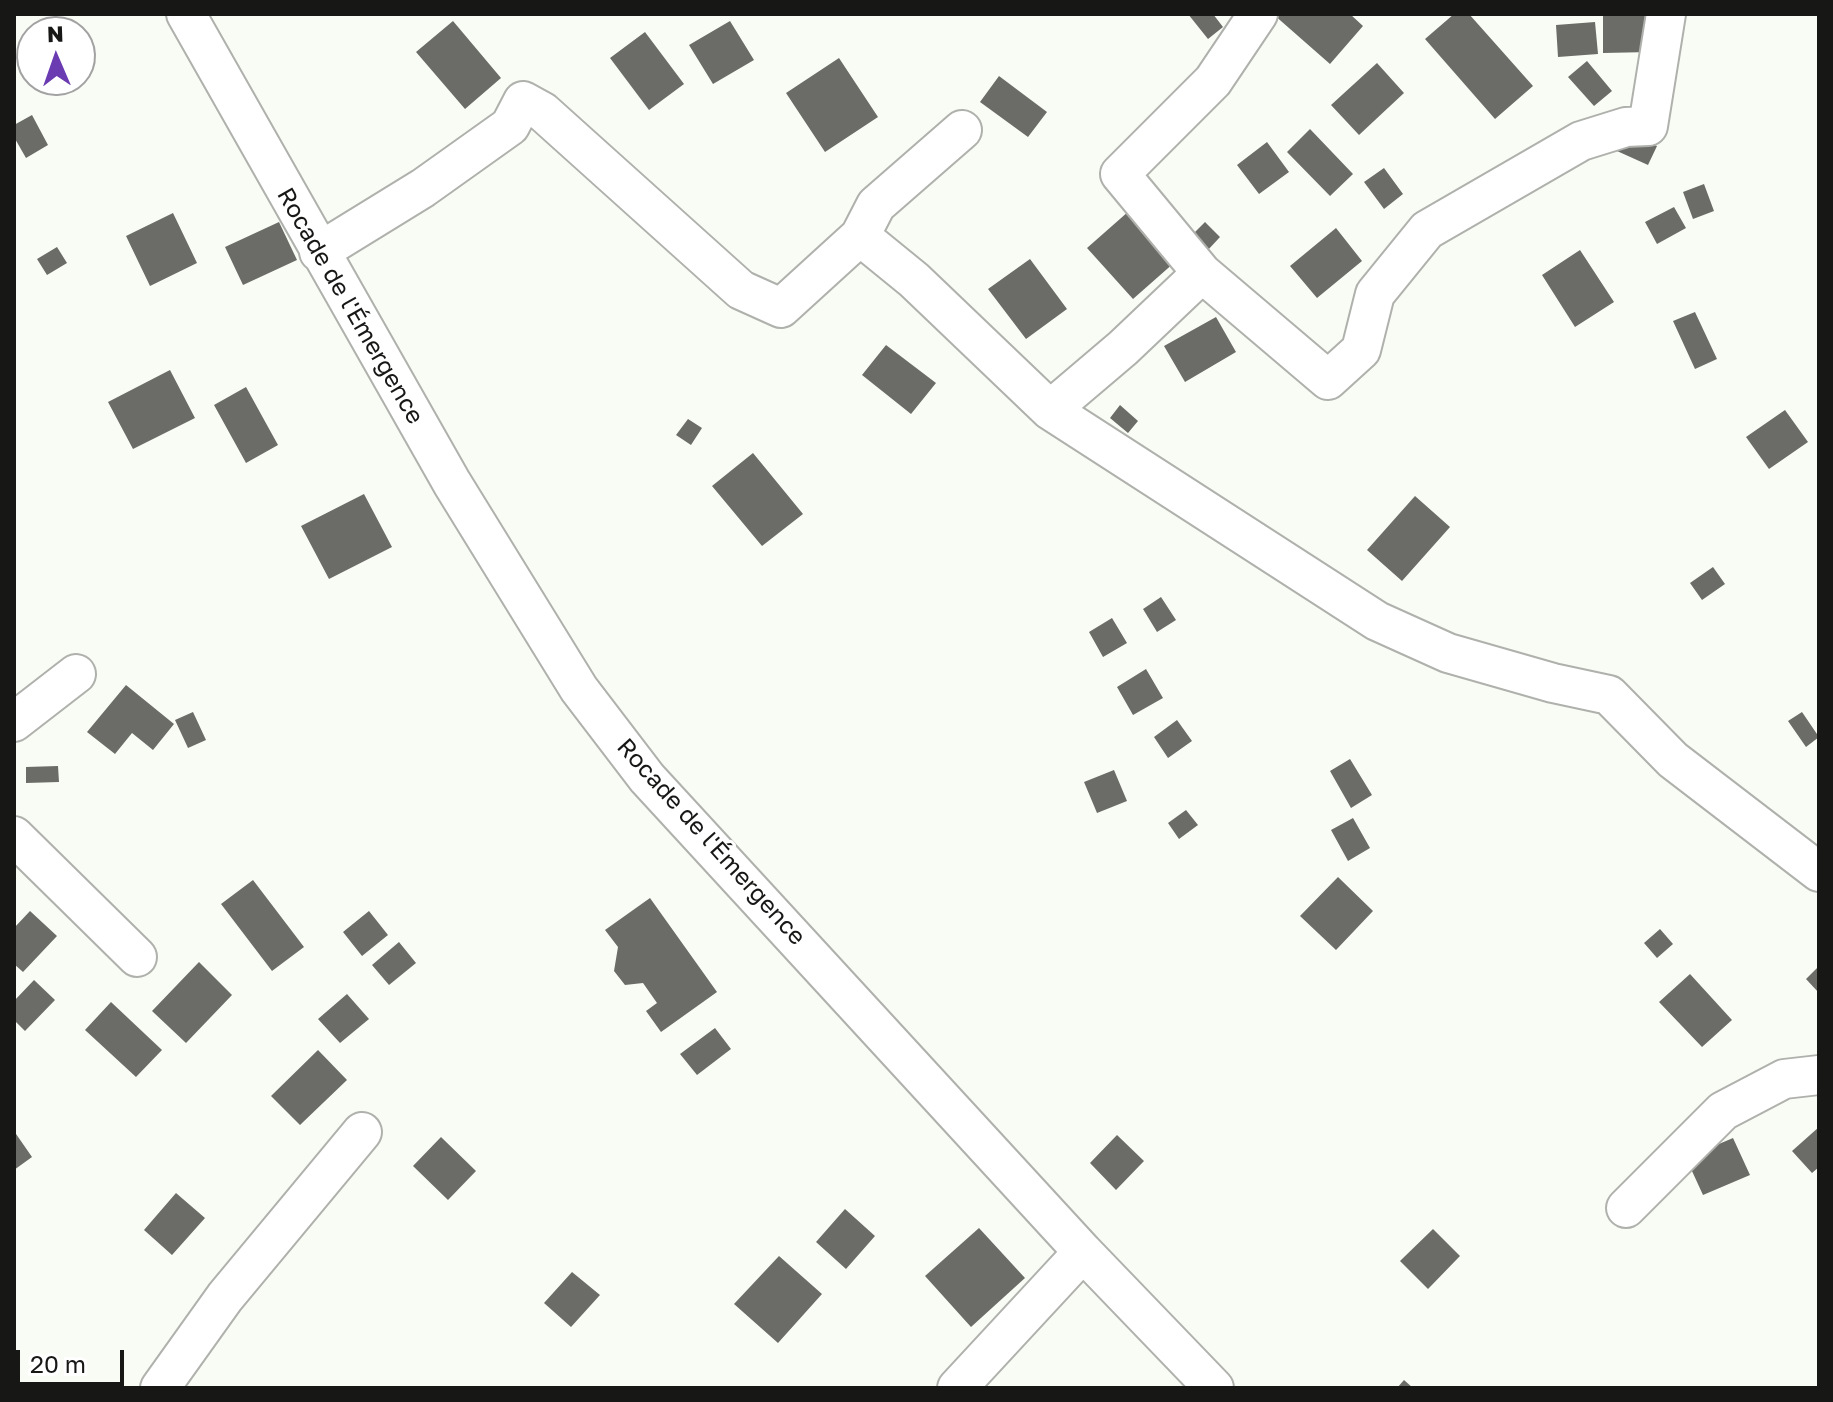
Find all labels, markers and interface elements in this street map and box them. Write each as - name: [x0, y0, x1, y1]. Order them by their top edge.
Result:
- north arrow: [16, 16, 96, 96]
- text: N: [46, 20, 64, 47]
- street label: Rocade de l'Émergence: [271, 183, 429, 429]
- street label: Rocade de l'Émergence: [611, 733, 811, 951]
- scale bar: [20, 1334, 128, 1384]
- text: 20 m: [30, 1349, 86, 1378]

